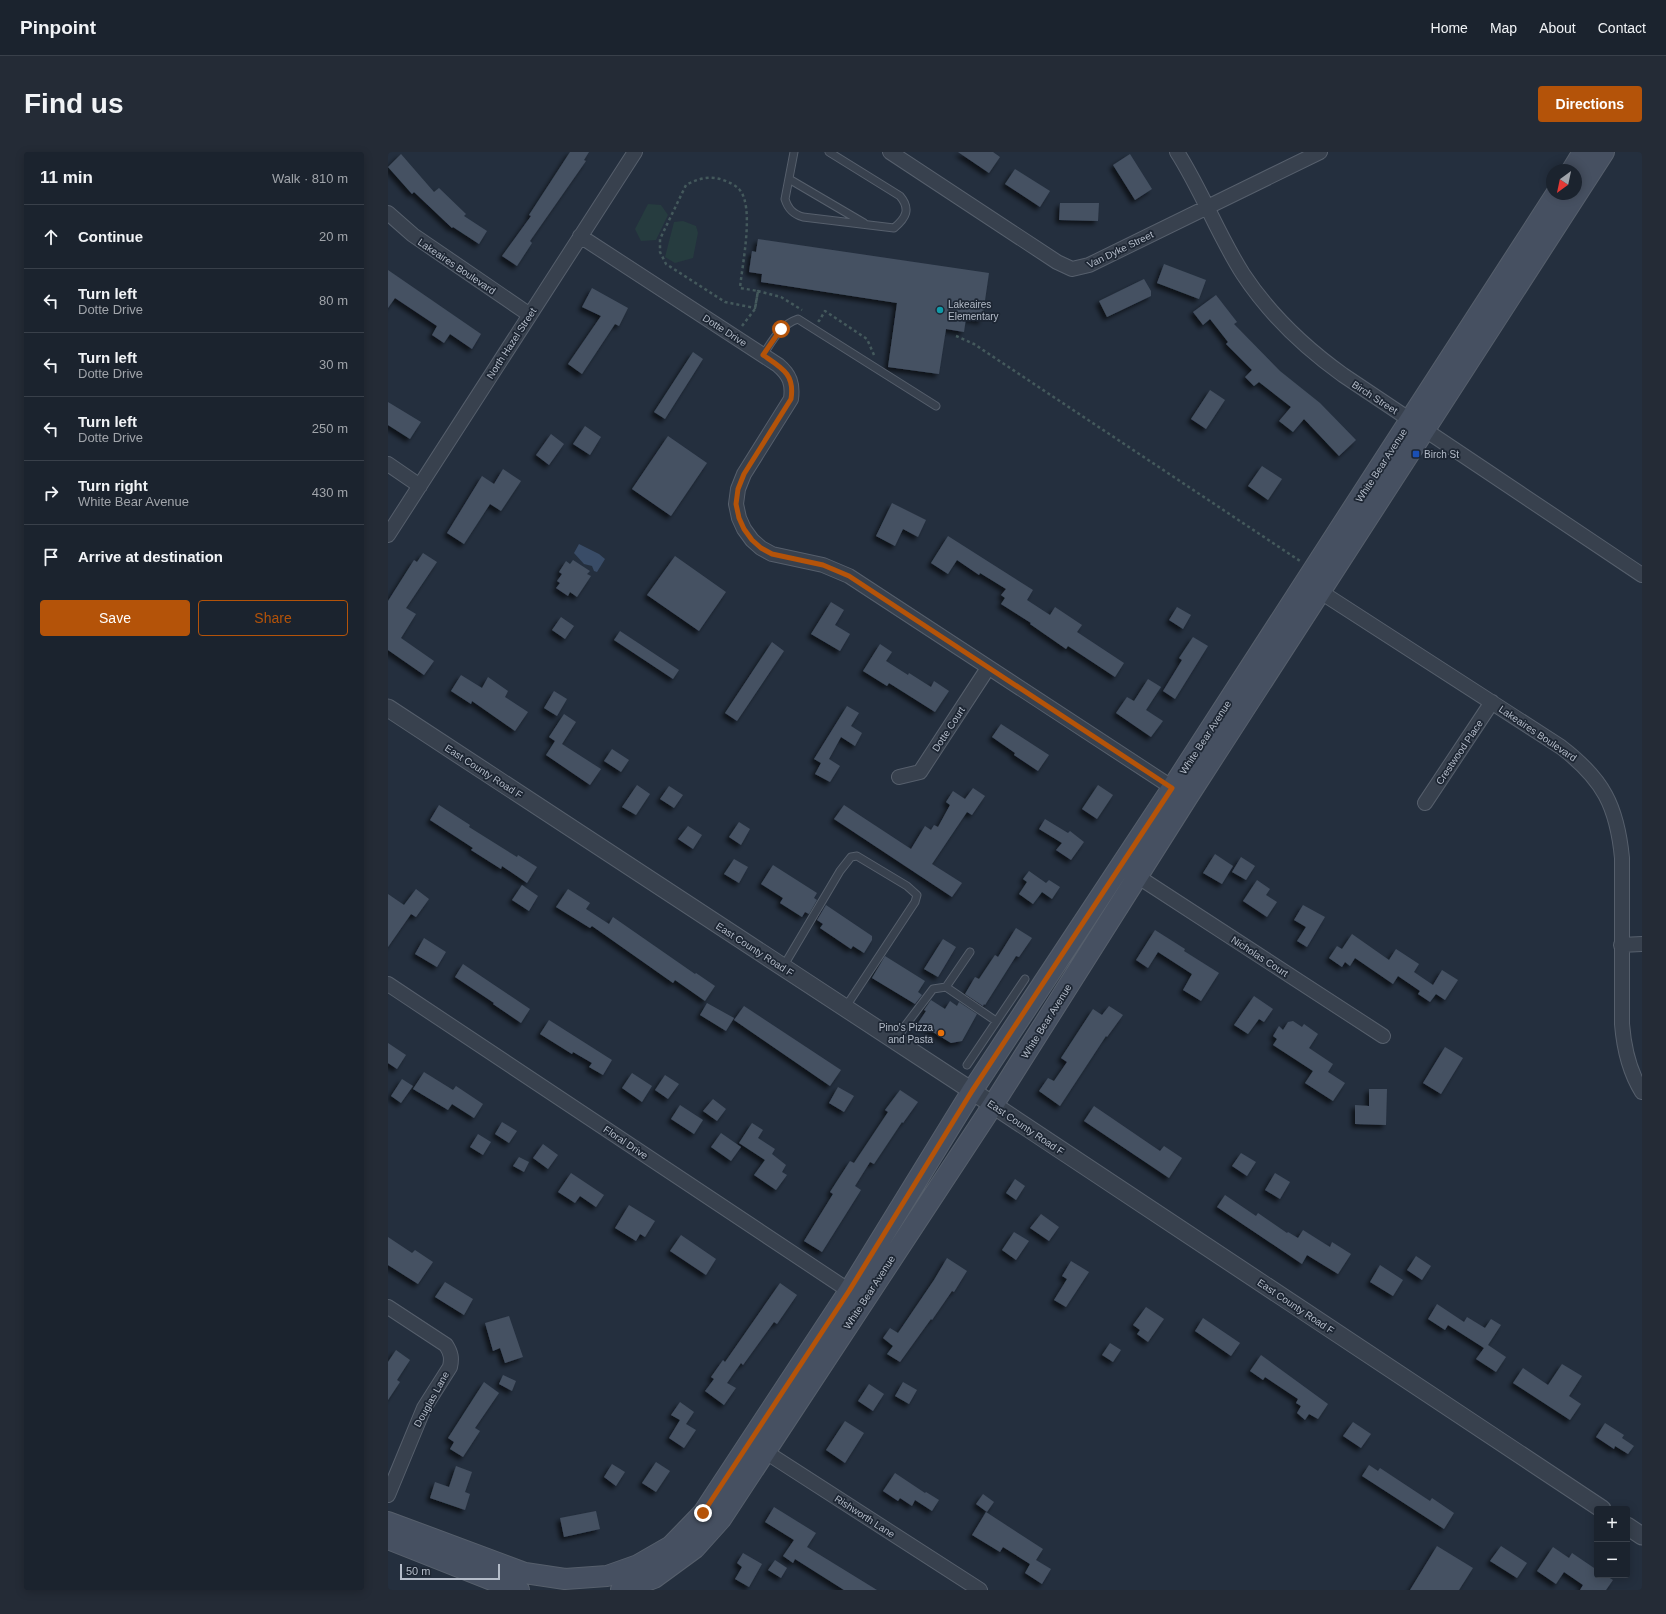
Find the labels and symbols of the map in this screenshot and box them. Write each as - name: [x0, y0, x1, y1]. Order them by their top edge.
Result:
- north arrow: [1546, 164, 1582, 200]
- street label: Van Dyke Street: [1085, 229, 1155, 270]
- street label: Lakeaires Boulevard: [416, 236, 498, 296]
- place label: Lakeaires Elementary: [948, 299, 999, 322]
- marker: Lakeaires Elementary: [935, 305, 945, 315]
- street label: North Hazel Street: [484, 306, 539, 381]
- street label: Dotte Drive: [701, 312, 749, 349]
- route start: [772, 320, 790, 338]
- street label: Birch Street: [1350, 379, 1400, 416]
- street label: White Bear Avenue: [1354, 426, 1410, 504]
- marker: Birch St: [1411, 449, 1421, 459]
- place label: Birch St: [1424, 449, 1459, 460]
- street label: White Bear Avenue: [1178, 698, 1234, 776]
- street label: Lakeaires Boulevard: [1497, 703, 1579, 763]
- street label: Dotte Court: [930, 705, 967, 754]
- street label: Crestwood Place: [1434, 718, 1485, 787]
- street label: East County Road F: [443, 742, 524, 801]
- street label: East County Road F: [714, 920, 795, 979]
- street label: Nicholas Court: [1229, 934, 1290, 979]
- street label: White Bear Avenue: [1019, 982, 1074, 1060]
- place label: Pino's Pizza and Pasta: [879, 1022, 933, 1045]
- marker: Pino's Pizza and Pasta: [936, 1028, 946, 1038]
- street label: East County Road F: [985, 1098, 1066, 1157]
- street label: Floral Drive: [601, 1124, 650, 1162]
- street label: White Bear Avenue: [842, 1253, 898, 1331]
- street label: East County Road F: [1255, 1277, 1336, 1336]
- street label: Douglas Lane: [412, 1369, 451, 1429]
- street label: Rishworth Lane: [833, 1493, 897, 1540]
- route end: [694, 1504, 712, 1522]
- scale bar: [400, 1562, 500, 1581]

